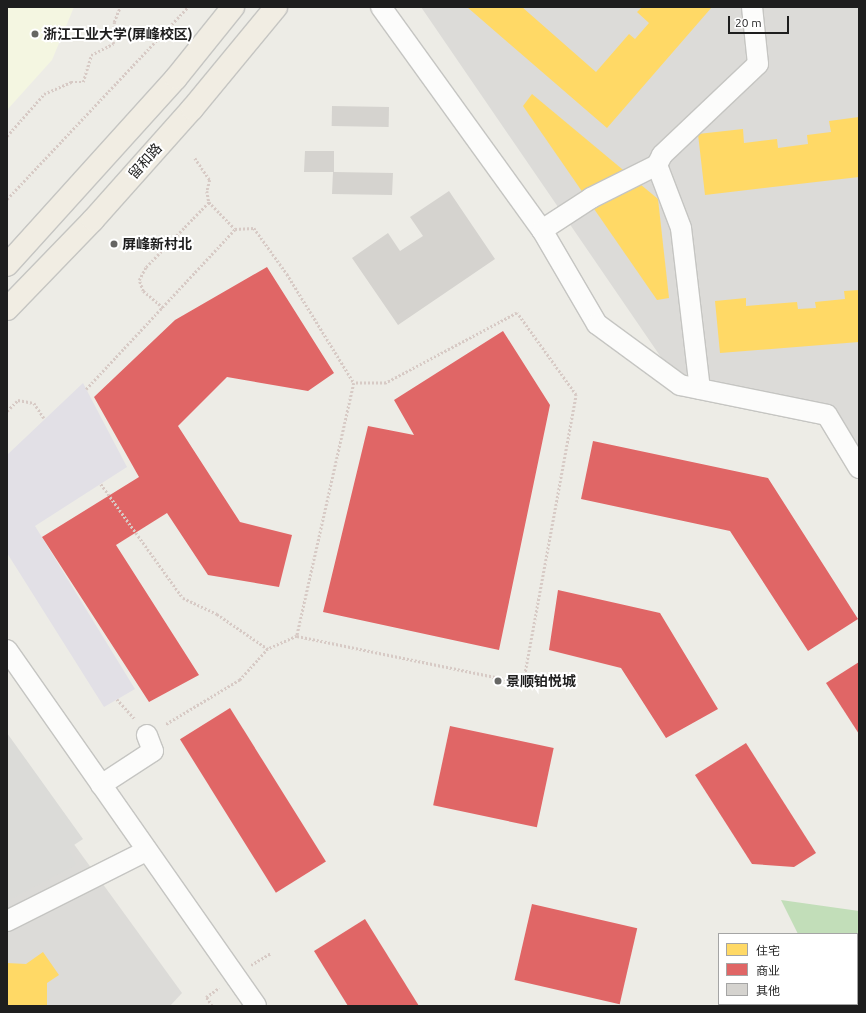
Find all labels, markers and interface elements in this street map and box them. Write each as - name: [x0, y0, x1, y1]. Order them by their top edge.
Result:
- scale bar: [730, 8, 791, 34]
- text: 20 m: [735, 16, 762, 29]
- place label: 浙江工业大学(屏峰校区): [43, 26, 193, 42]
- marker: 浙江工业大学(屏峰校区): [30, 29, 40, 39]
- street label: 留和路: [125, 140, 165, 182]
- place label: 屏峰新村北: [122, 236, 192, 252]
- marker: 屏峰新村北: [109, 239, 119, 249]
- place label: 景顺铂悦城: [506, 673, 576, 689]
- marker: 景顺铂悦城: [493, 676, 503, 686]
- legend: [718, 933, 858, 1005]
- text: 住宅: [756, 944, 780, 957]
- text: 商业: [756, 964, 780, 977]
- text: 其他: [756, 984, 780, 997]

